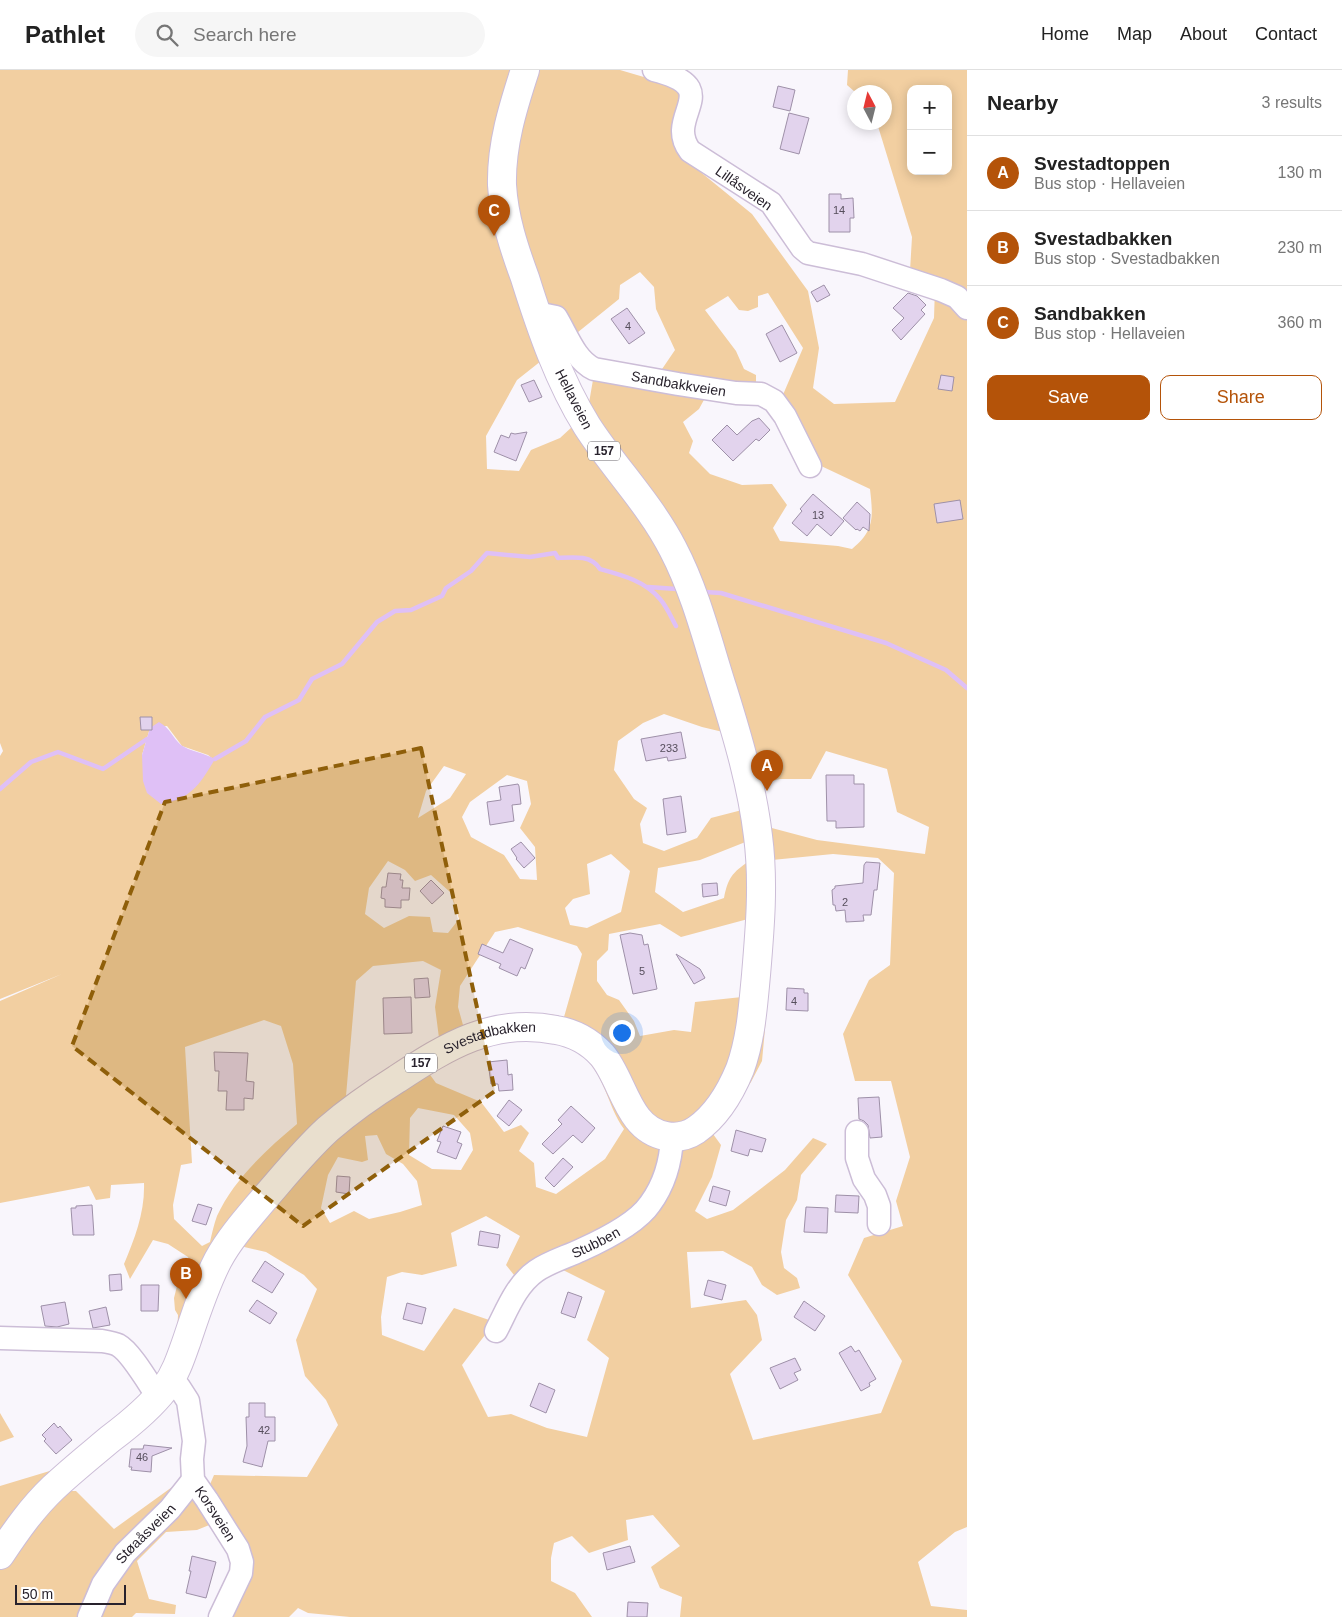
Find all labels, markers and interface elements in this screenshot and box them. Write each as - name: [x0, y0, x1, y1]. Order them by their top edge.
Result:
- search box: [135, 12, 485, 57]
- text: Pathlet: [25, 21, 105, 48]
- icon: search: [153, 21, 181, 49]
- text: Search here: [193, 24, 297, 45]
- text: Home: [1041, 24, 1089, 44]
- text: Map: [1117, 24, 1152, 44]
- text: About: [1180, 24, 1227, 44]
- text: Contact: [1255, 24, 1317, 44]
- north arrow: [847, 85, 892, 130]
- map controls: [907, 85, 952, 175]
- button: +: [907, 85, 952, 130]
- text: Nearby: [987, 91, 1058, 114]
- text: 3 results: [1262, 94, 1322, 111]
- button: −: [907, 130, 952, 175]
- text: Svestadtoppen: [1034, 153, 1170, 174]
- street label: Lillåsveien: [713, 163, 775, 213]
- text: A: [997, 164, 1009, 181]
- text: 130 m: [1278, 164, 1322, 181]
- text: Bus stop · Hellaveien: [1034, 175, 1185, 192]
- pin: C: [478, 195, 510, 236]
- house number: 14: [833, 204, 845, 216]
- text: Svestadbakken: [1034, 228, 1172, 249]
- text: B: [997, 239, 1009, 256]
- text: 230 m: [1278, 239, 1322, 256]
- text: Bus stop · Svestadbakken: [1034, 250, 1220, 267]
- text: Sandbakken: [1034, 303, 1146, 324]
- text: C: [997, 314, 1009, 331]
- text: 360 m: [1278, 314, 1322, 331]
- house number: 4: [625, 320, 631, 332]
- text: Bus stop · Hellaveien: [1034, 325, 1185, 342]
- street label: Hellaveien: [552, 366, 596, 432]
- street label: Sandbakkveien: [630, 368, 727, 399]
- button: Save: [987, 375, 1150, 420]
- button: Share: [1160, 375, 1322, 420]
- road number: 157: [588, 442, 620, 461]
- house number: 13: [812, 509, 824, 521]
- house number: 233: [660, 742, 678, 754]
- pin: A: [751, 750, 783, 791]
- house number: 2: [842, 896, 848, 908]
- house number: 5: [639, 965, 645, 977]
- house number: 4: [791, 995, 797, 1007]
- street label: Svestadbakken: [441, 1019, 536, 1057]
- your location: [609, 1020, 635, 1046]
- road number: 157: [405, 1054, 437, 1072]
- street label: Stubben: [569, 1224, 623, 1261]
- pin: B: [170, 1258, 202, 1299]
- house number: 42: [258, 1424, 270, 1436]
- house number: 46: [136, 1451, 148, 1463]
- street label: Korsveien: [192, 1483, 239, 1544]
- street label: Støaåsveien: [112, 1501, 179, 1566]
- scale bar: [15, 1582, 126, 1605]
- text: 50 m: [22, 1586, 53, 1602]

